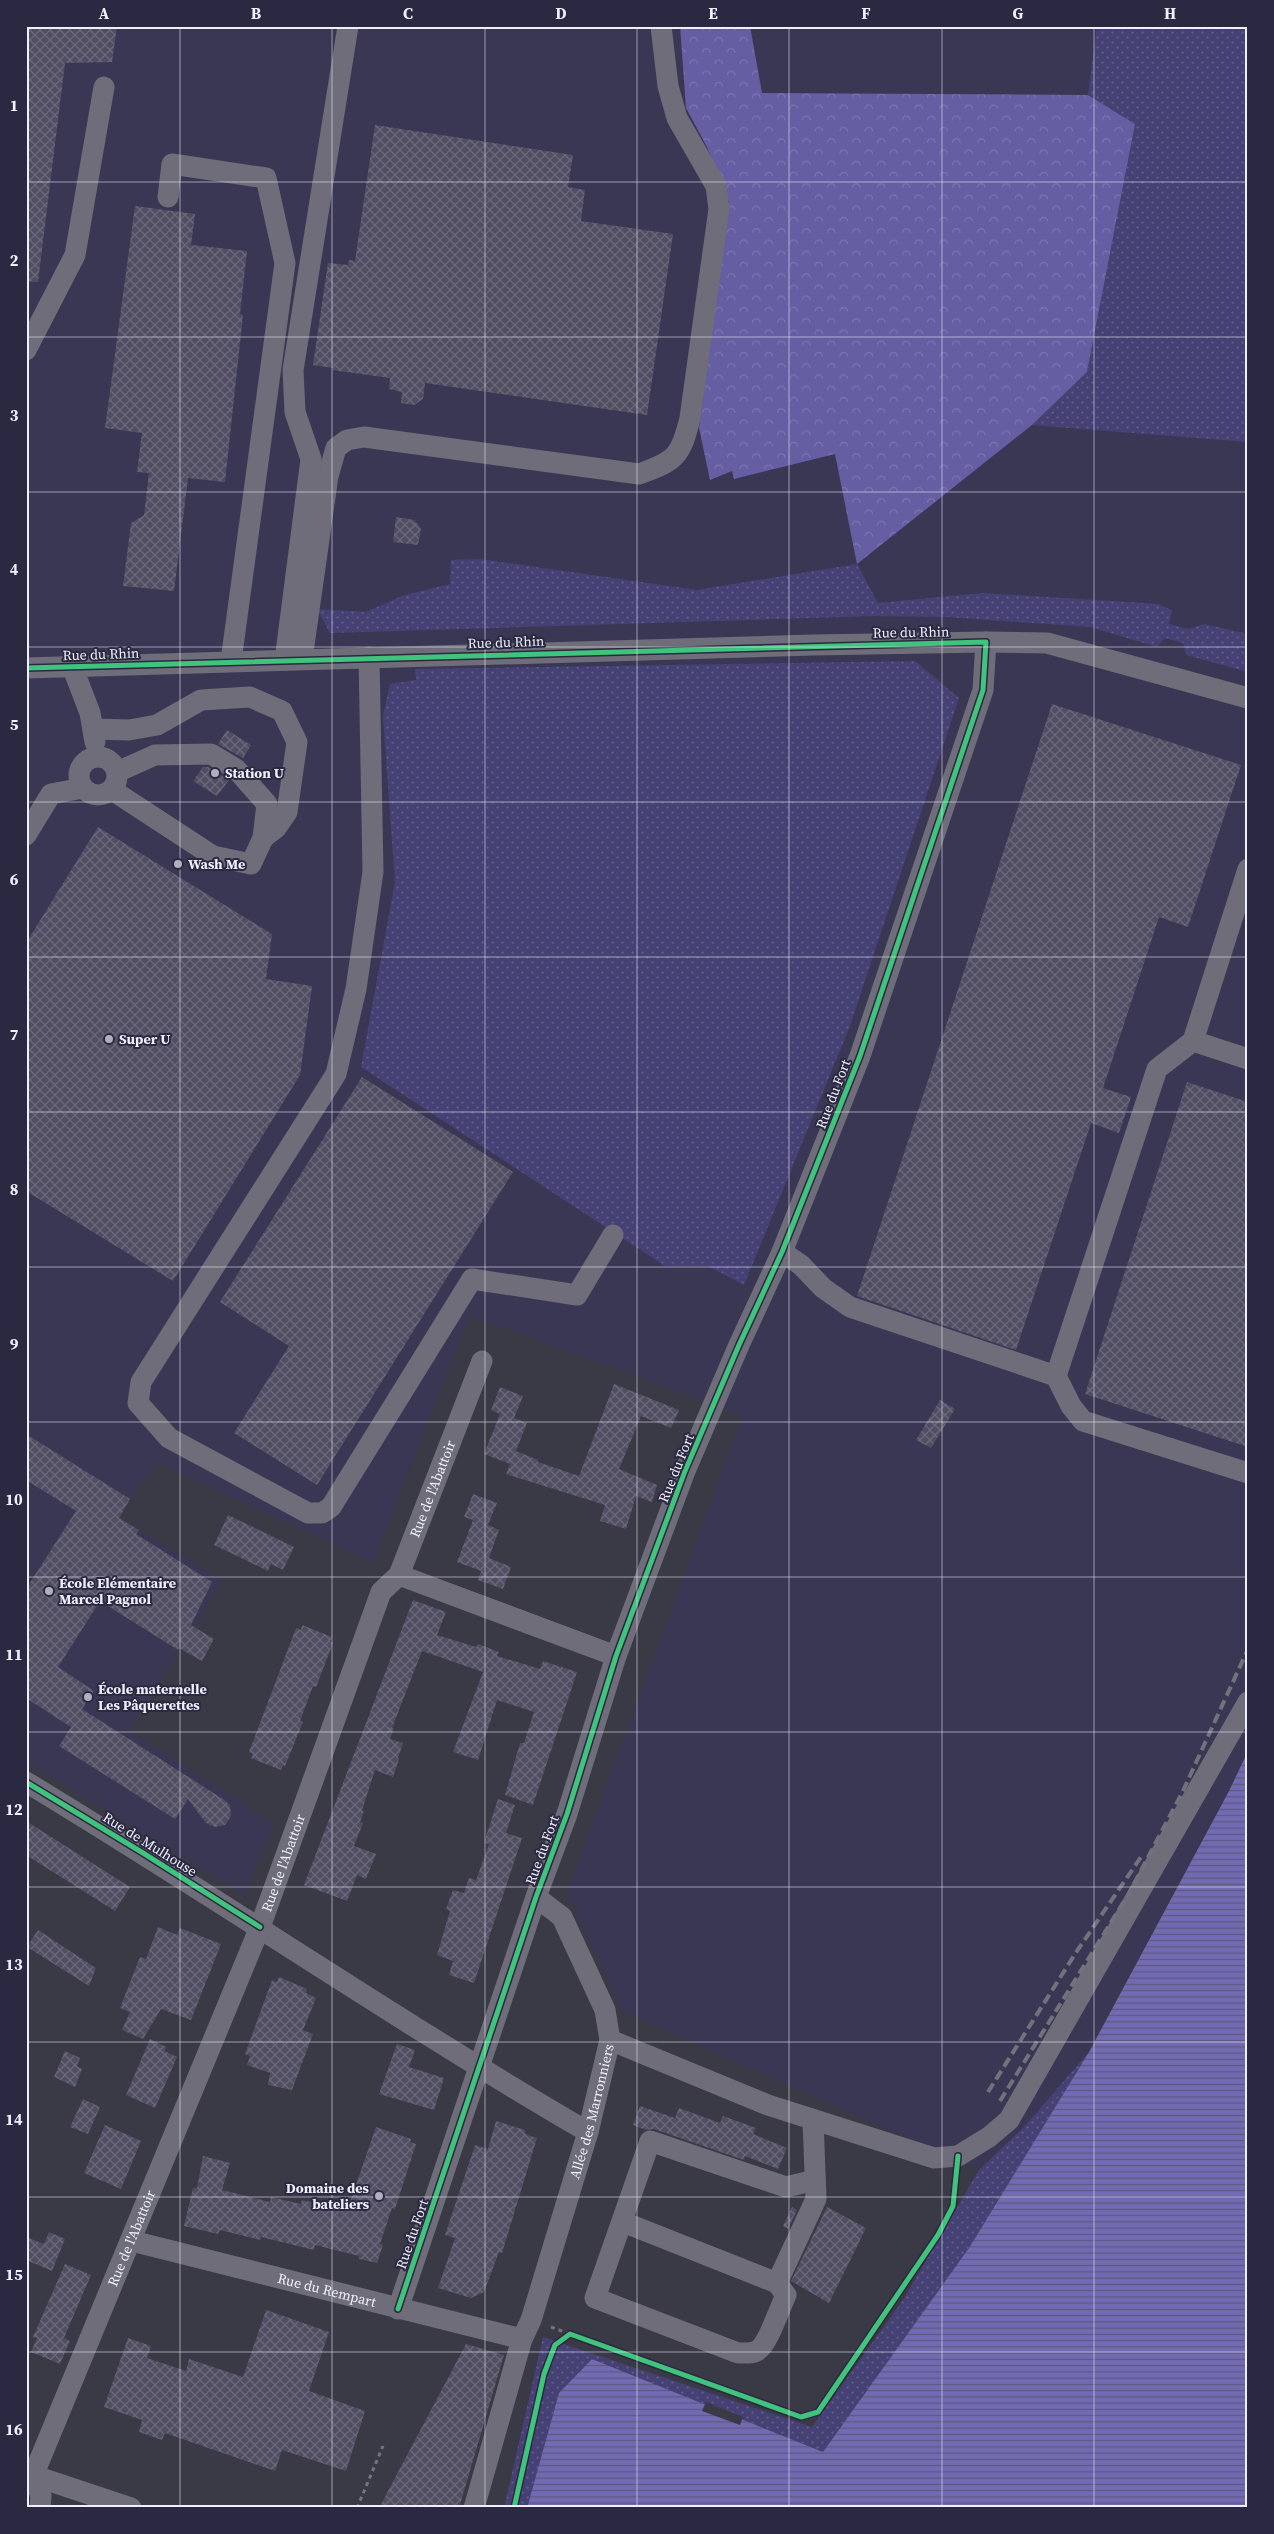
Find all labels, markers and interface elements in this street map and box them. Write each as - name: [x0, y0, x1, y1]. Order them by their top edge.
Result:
- text: A: [99, 2, 110, 24]
- text: B: [251, 2, 262, 24]
- text: C: [403, 2, 413, 24]
- text: D: [555, 2, 567, 24]
- text: E: [708, 2, 718, 24]
- text: F: [861, 2, 871, 24]
- text: G: [1013, 2, 1024, 24]
- text: H: [1164, 2, 1176, 24]
- text: 1: [10, 94, 18, 116]
- text: 2: [10, 249, 19, 271]
- text: 3: [10, 404, 19, 426]
- text: 4: [10, 558, 19, 580]
- street label: Rue du Rhin: [872, 621, 950, 643]
- street label: Rue du Rhin: [467, 631, 545, 653]
- street label: Rue du Rhin: [62, 643, 140, 665]
- text: 5: [10, 713, 19, 735]
- place label: Station U: [225, 763, 284, 783]
- marker: Station U: [209, 767, 221, 779]
- place label: Wash Me: [188, 854, 245, 874]
- marker: Wash Me: [172, 858, 184, 870]
- text: 6: [10, 868, 19, 890]
- text: 7: [10, 1023, 19, 1045]
- place label: Super U: [119, 1029, 171, 1049]
- marker: Super U: [103, 1033, 115, 1045]
- street label: Rue du Fort: [811, 1056, 855, 1131]
- text: 8: [10, 1178, 18, 1200]
- text: 9: [10, 1333, 19, 1355]
- street label: Rue du Fort: [653, 1430, 699, 1505]
- street label: Rue de l'Abattoir: [405, 1437, 460, 1540]
- text: 10: [5, 1488, 23, 1510]
- place label: École Elémentaire Marcel Pagnol: [59, 1573, 176, 1609]
- marker: École Elémentaire Marcel Pagnol: [43, 1585, 55, 1597]
- text: 11: [5, 1643, 23, 1665]
- place label: École maternelle Les Pâquerettes: [98, 1679, 207, 1715]
- marker: École maternelle Les Pâquerettes: [82, 1691, 94, 1703]
- text: 12: [5, 1798, 23, 1820]
- street label: Rue de Mulhouse: [99, 1807, 201, 1881]
- street label: Rue de l'Abattoir: [256, 1811, 310, 1914]
- street label: Rue du Fort: [520, 1812, 564, 1888]
- text: 13: [5, 1953, 23, 1975]
- street label: Allée des Marronniers: [564, 2042, 619, 2181]
- text: 14: [5, 2108, 23, 2130]
- place label: Domaine des bateliers: [286, 2178, 370, 2214]
- street label: Rue de l'Abattoir: [103, 2187, 160, 2289]
- marker: Domaine des bateliers: [373, 2190, 385, 2202]
- street label: Rue du Fort: [391, 2196, 433, 2272]
- text: 15: [5, 2263, 23, 2285]
- street label: Rue du Rempart: [275, 2268, 379, 2312]
- text: 16: [5, 2418, 23, 2440]

